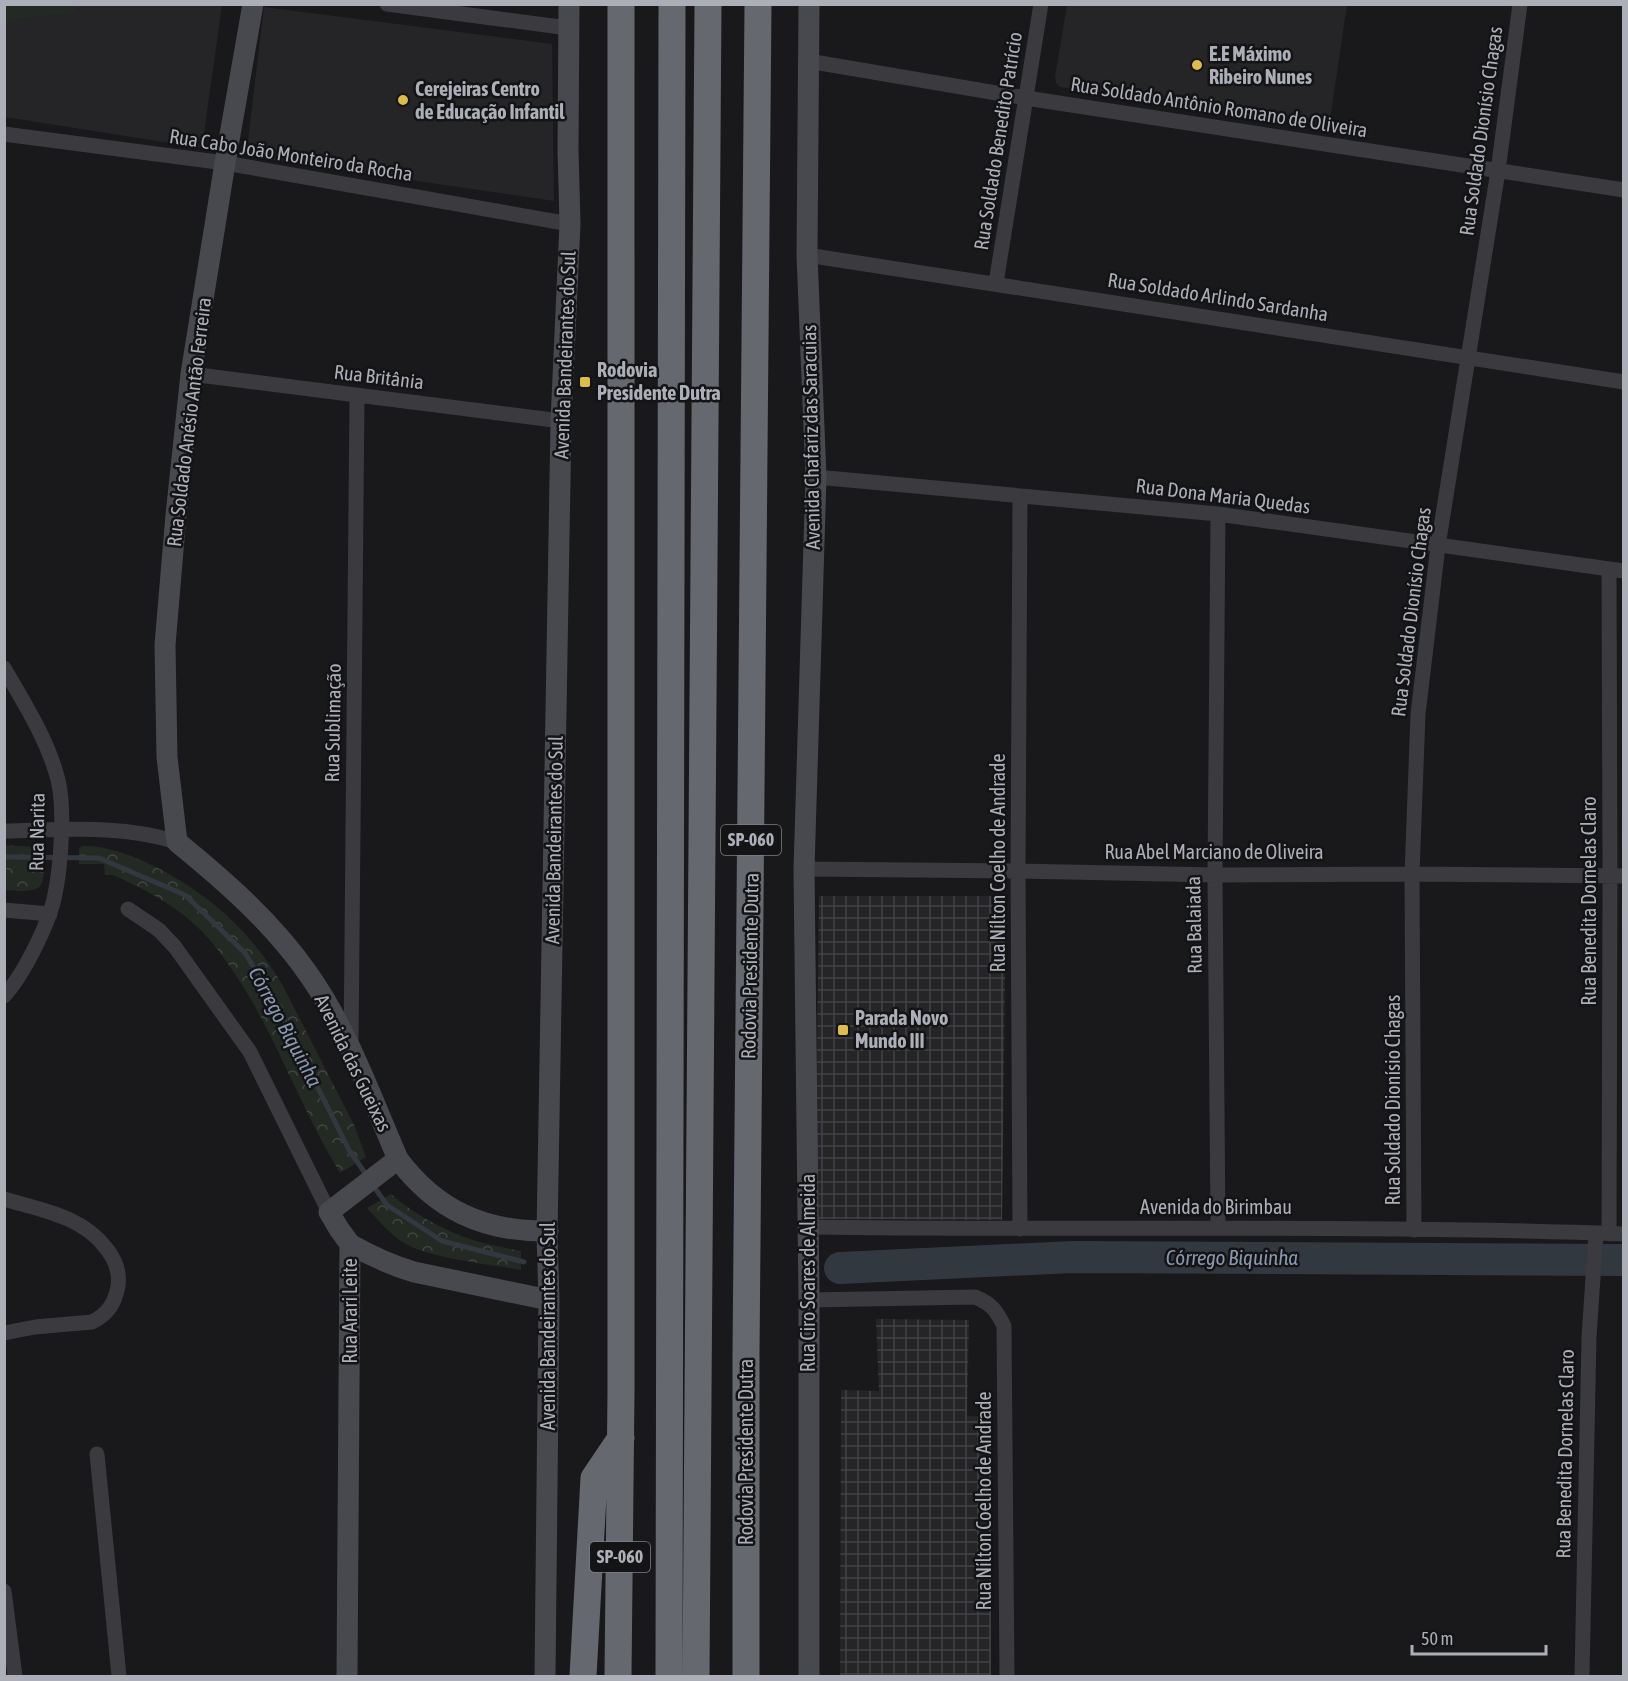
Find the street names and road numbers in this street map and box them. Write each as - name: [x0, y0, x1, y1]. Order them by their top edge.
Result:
- street label: Rua Soldado Dionísio Chagas: [1454, 25, 1507, 237]
- street label: Rua Soldado Benedito Patrício: [969, 30, 1026, 252]
- street label: Rua Soldado Antônio Romano de Oliveira: [1069, 72, 1369, 141]
- street label: Rua Cabo João Monteiro da Rocha: [168, 124, 414, 185]
- street label: Avenida Bandeirantes do Sul: [549, 250, 580, 459]
- street label: Rua Soldado Arlindo Sardanha: [1106, 268, 1330, 325]
- street label: Rua Soldado Anésio Antão Ferreira: [162, 296, 215, 548]
- street label: Avenida Chafariz das Saracuias: [797, 324, 824, 550]
- street label: Rua Britânia: [333, 360, 425, 393]
- street label: Rua Dona Maria Quedas: [1135, 473, 1312, 518]
- street label: Rua Soldado Dionísio Chagas: [1386, 506, 1435, 718]
- street label: Rua Sublimação: [320, 663, 345, 783]
- street label: Avenida Bandeirantes do Sul: [540, 735, 567, 944]
- street label: Rua Nílton Coelho de Andrade: [986, 753, 1009, 973]
- street label: Rua Narita: [24, 793, 49, 871]
- street label: Rua Benedita Dornelas Claro: [1577, 796, 1600, 1006]
- road number: SP-060: [721, 825, 781, 855]
- street label: Rua Abel Marciano de Oliveira: [1104, 840, 1324, 863]
- street label: Rodovia Presidente Dutra: [736, 873, 763, 1059]
- street label: Rua Balaiada: [1181, 876, 1206, 974]
- street label: Avenida das Gueixas: [310, 990, 397, 1135]
- street label: Rua Soldado Dionísio Chagas: [1381, 995, 1404, 1205]
- street label: Rua Ciro Soares de Almeida: [796, 1174, 819, 1372]
- street label: Avenida do Birimbau: [1140, 1195, 1292, 1218]
- street label: Avenida Bandeirantes do Sul: [536, 1221, 559, 1430]
- street label: Rua Arari Leite: [338, 1258, 361, 1364]
- street label: Rua Benedita Dornelas Claro: [1551, 1349, 1578, 1559]
- street label: Rodovia Presidente Dutra: [734, 1359, 757, 1545]
- street label: Rua Nílton Coelho de Andrade: [972, 1391, 995, 1611]
- road number: SP-060: [590, 1542, 650, 1572]

